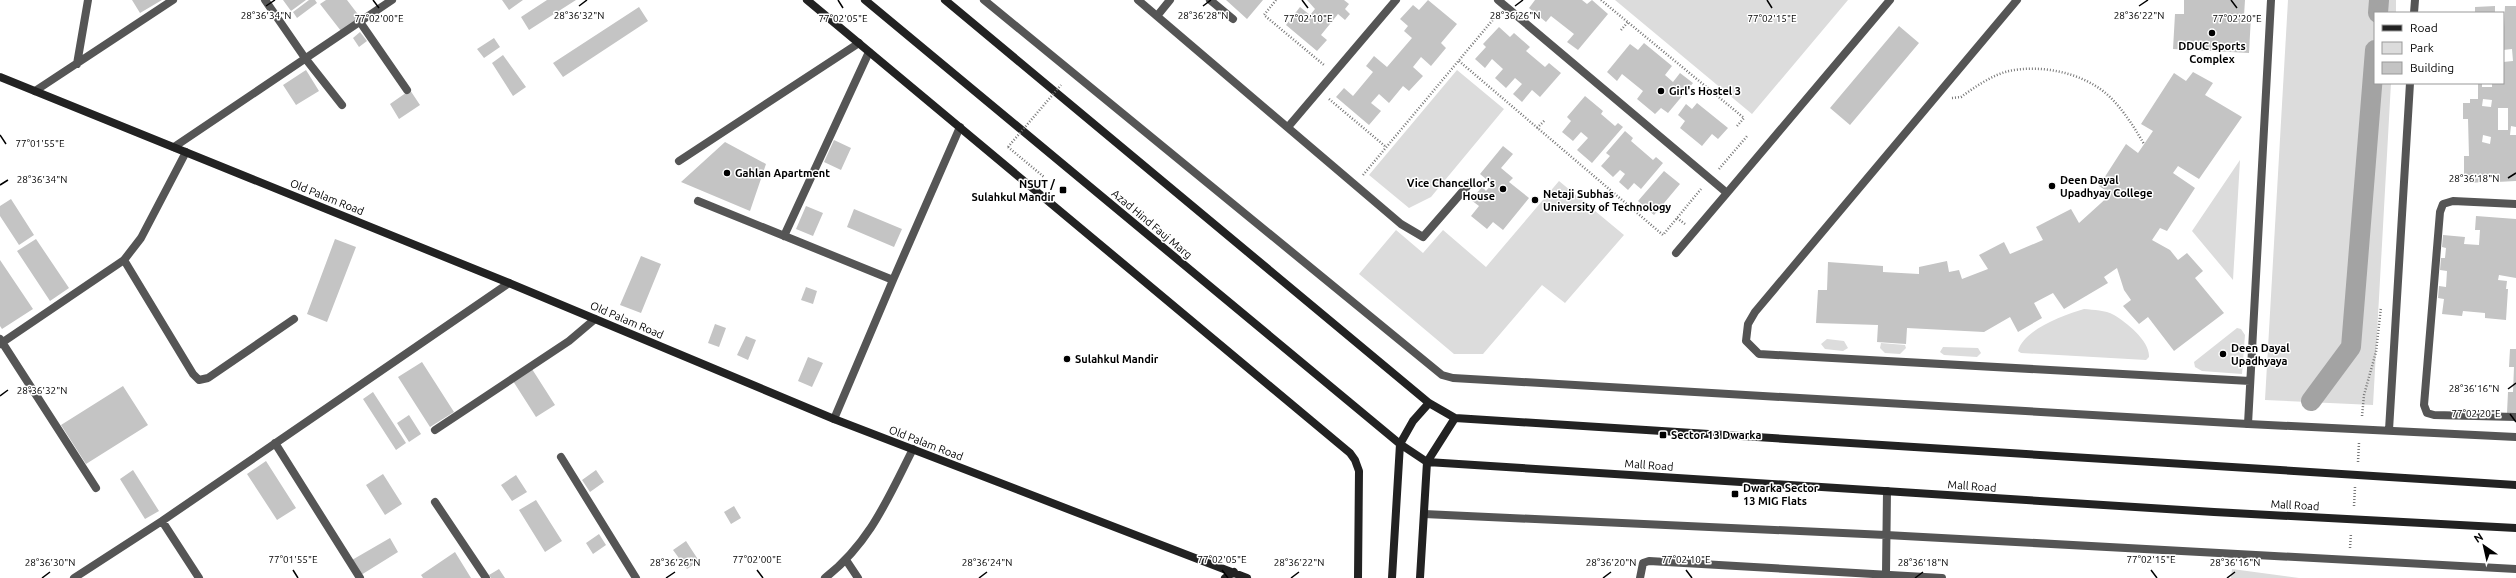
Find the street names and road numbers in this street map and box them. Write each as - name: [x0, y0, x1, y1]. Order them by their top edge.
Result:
- street label: Old Palam Road: [288, 177, 366, 217]
- street label: Azad Hind Fauj Marg: [1110, 187, 1194, 261]
- street label: Old Palam Road: [589, 299, 665, 341]
- street label: Old Palam Road: [887, 423, 965, 463]
- street label: Mall Road: [1624, 457, 1674, 473]
- street label: Mall Road: [1947, 478, 1997, 494]
- street label: Mall Road: [2270, 498, 2320, 512]

